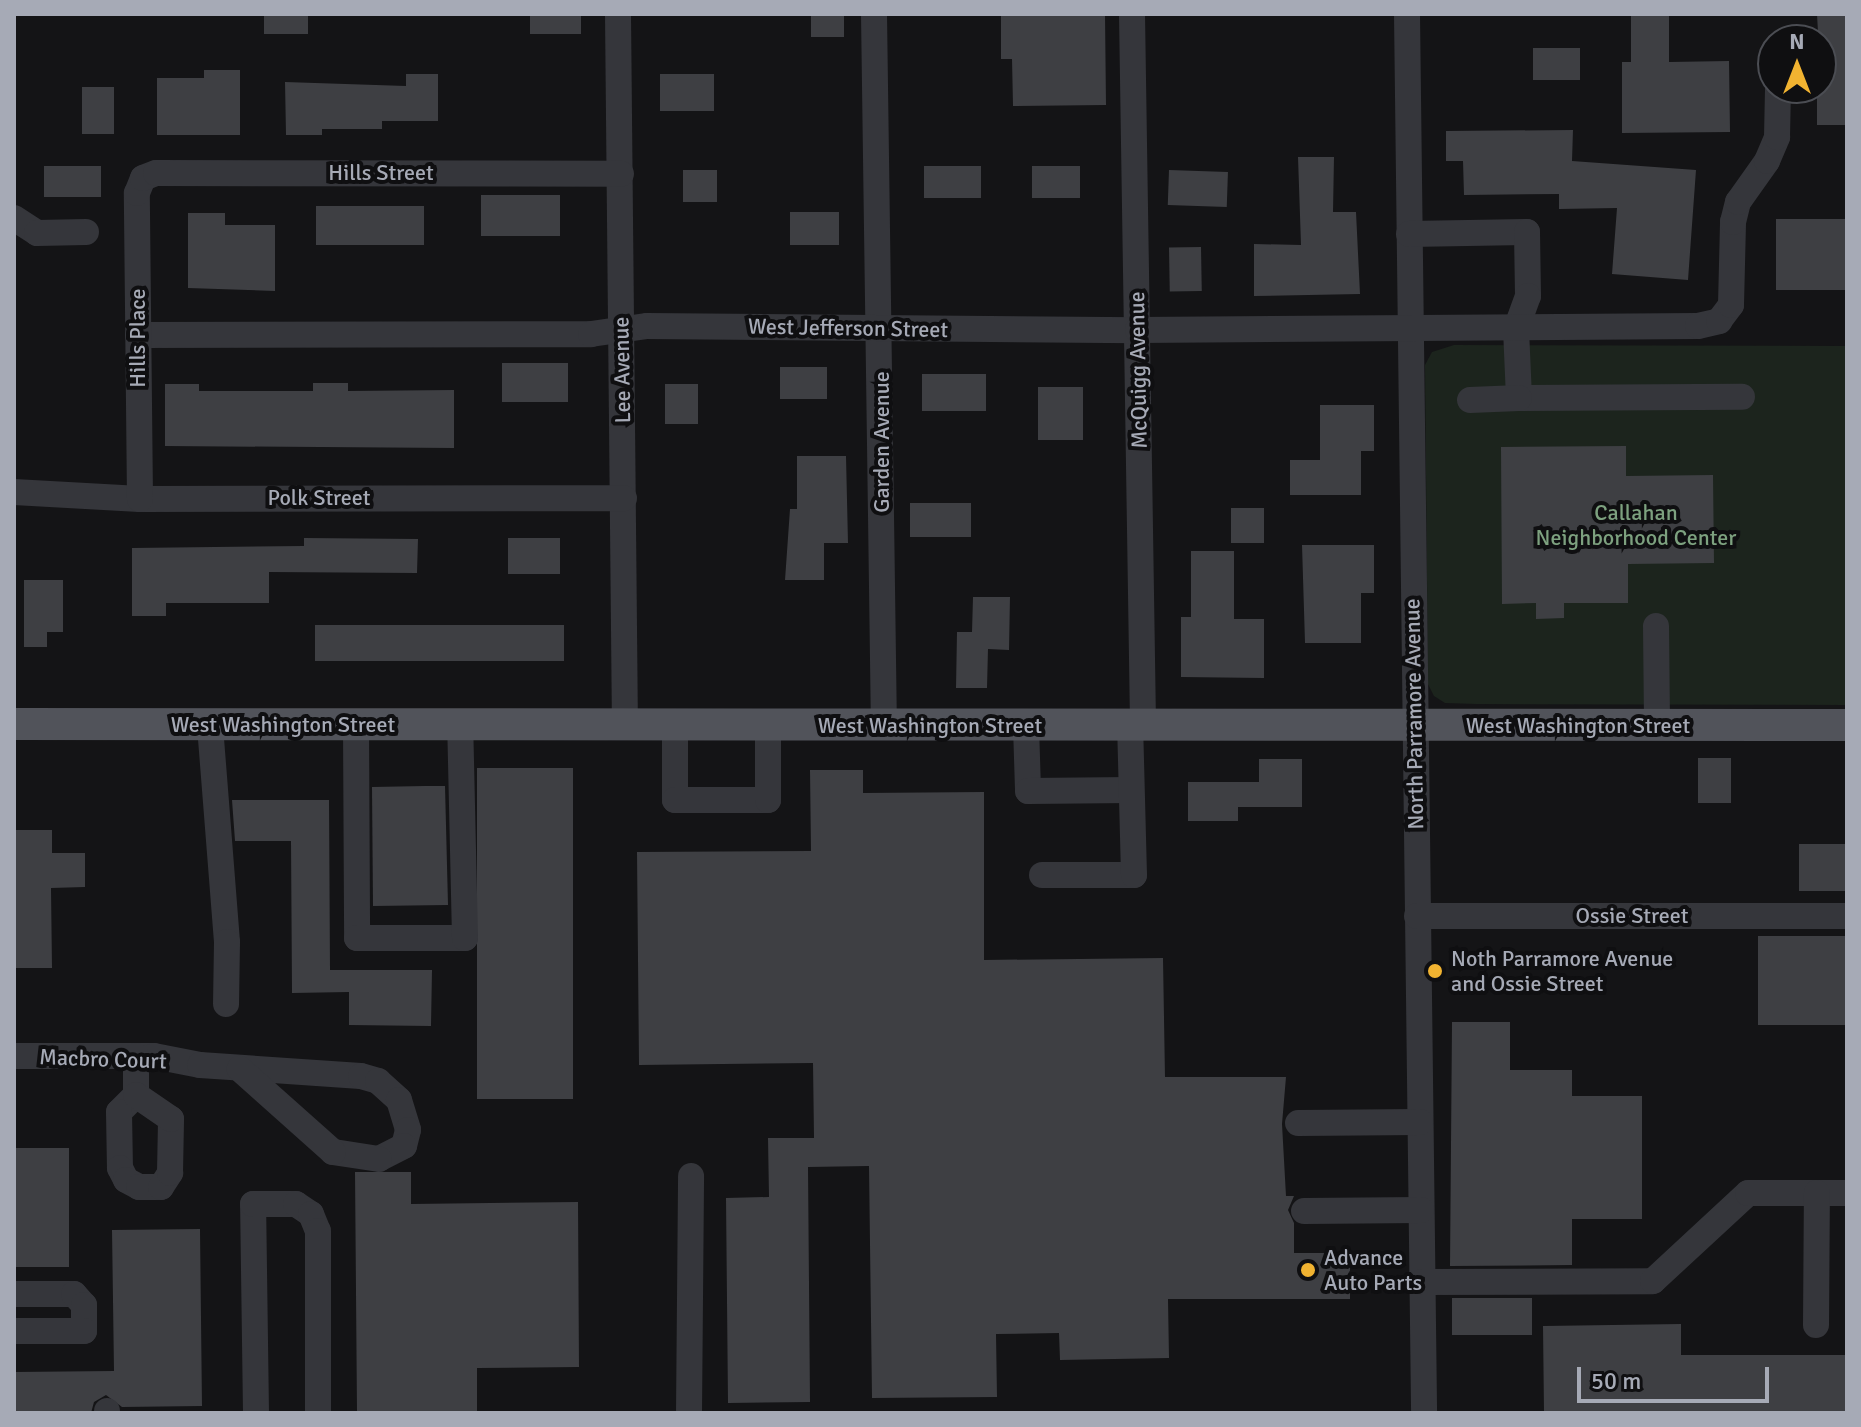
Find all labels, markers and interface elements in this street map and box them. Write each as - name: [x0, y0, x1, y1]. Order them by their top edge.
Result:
- north arrow: [1757, 24, 1837, 104]
- text: N: [1789, 28, 1805, 55]
- street label: Hills Street: [328, 160, 434, 186]
- street label: Hills Place: [125, 288, 151, 388]
- street label: McQuigg Avenue: [1123, 291, 1153, 449]
- street label: West Jefferson Street: [748, 313, 948, 343]
- street label: Lee Avenue: [608, 316, 636, 424]
- street label: Garden Avenue: [869, 371, 895, 513]
- street label: Polk Street: [268, 485, 370, 511]
- park label: Callahan Neighborhood Center: [1536, 499, 1736, 550]
- street label: North Parramore Avenue: [1399, 598, 1429, 830]
- street label: West Washington Street: [171, 712, 395, 738]
- street label: West Washington Street: [818, 713, 1042, 739]
- street label: West Washington Street: [1466, 713, 1690, 739]
- street label: Ossie Street: [1576, 903, 1688, 929]
- place label: Noth Parramore Avenue and Ossie Street: [1451, 945, 1673, 996]
- marker: Noth Parramore Avenue and Ossie Street: [1426, 962, 1444, 980]
- street label: Macbro Court: [39, 1044, 167, 1074]
- place label: Advance Auto Parts: [1324, 1244, 1422, 1296]
- marker: Advance Auto Parts: [1299, 1261, 1317, 1279]
- scale bar: [1581, 1351, 1773, 1401]
- text: 50 m: [1591, 1366, 1641, 1396]

